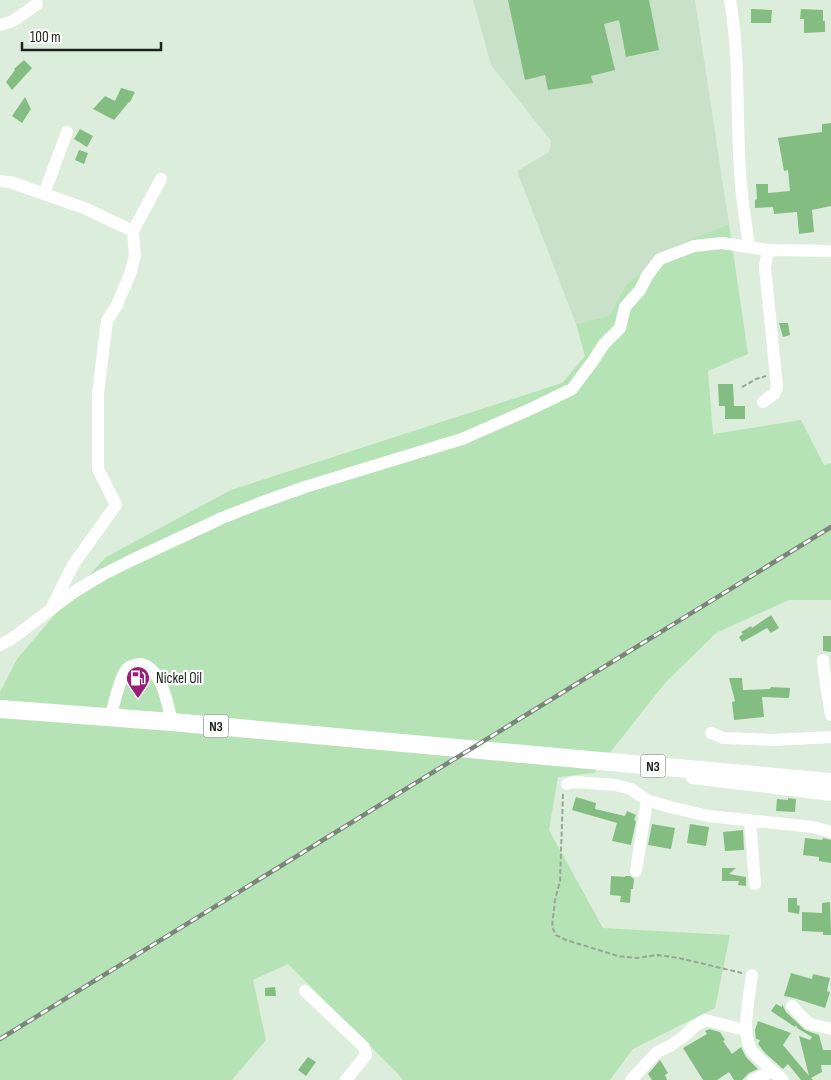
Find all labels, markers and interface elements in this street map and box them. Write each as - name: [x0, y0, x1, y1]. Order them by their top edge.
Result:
- scale bar: [22, 20, 161, 52]
- text: 100 m: [30, 28, 61, 47]
- fuel station icon: Nickel Oil: [125, 665, 151, 699]
- place label: Nickel Oil: [156, 669, 202, 688]
- road number: N3: [204, 714, 228, 738]
- road number: N3: [640, 754, 666, 778]

